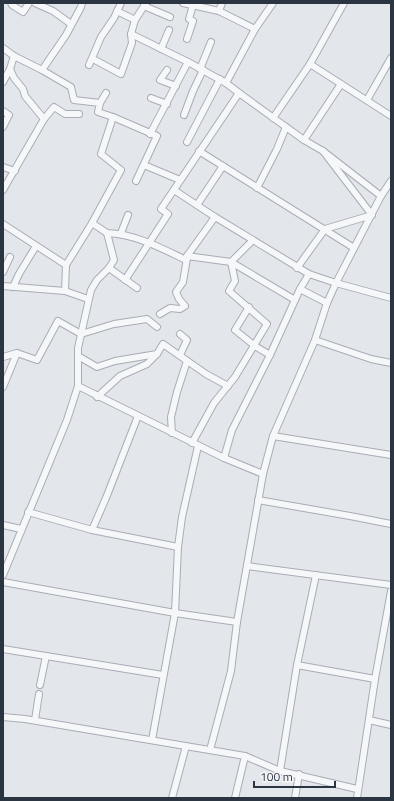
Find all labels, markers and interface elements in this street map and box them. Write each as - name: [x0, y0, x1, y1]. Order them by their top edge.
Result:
- scale bar: [254, 763, 335, 789]
- text: 100 m: [260, 767, 293, 786]

